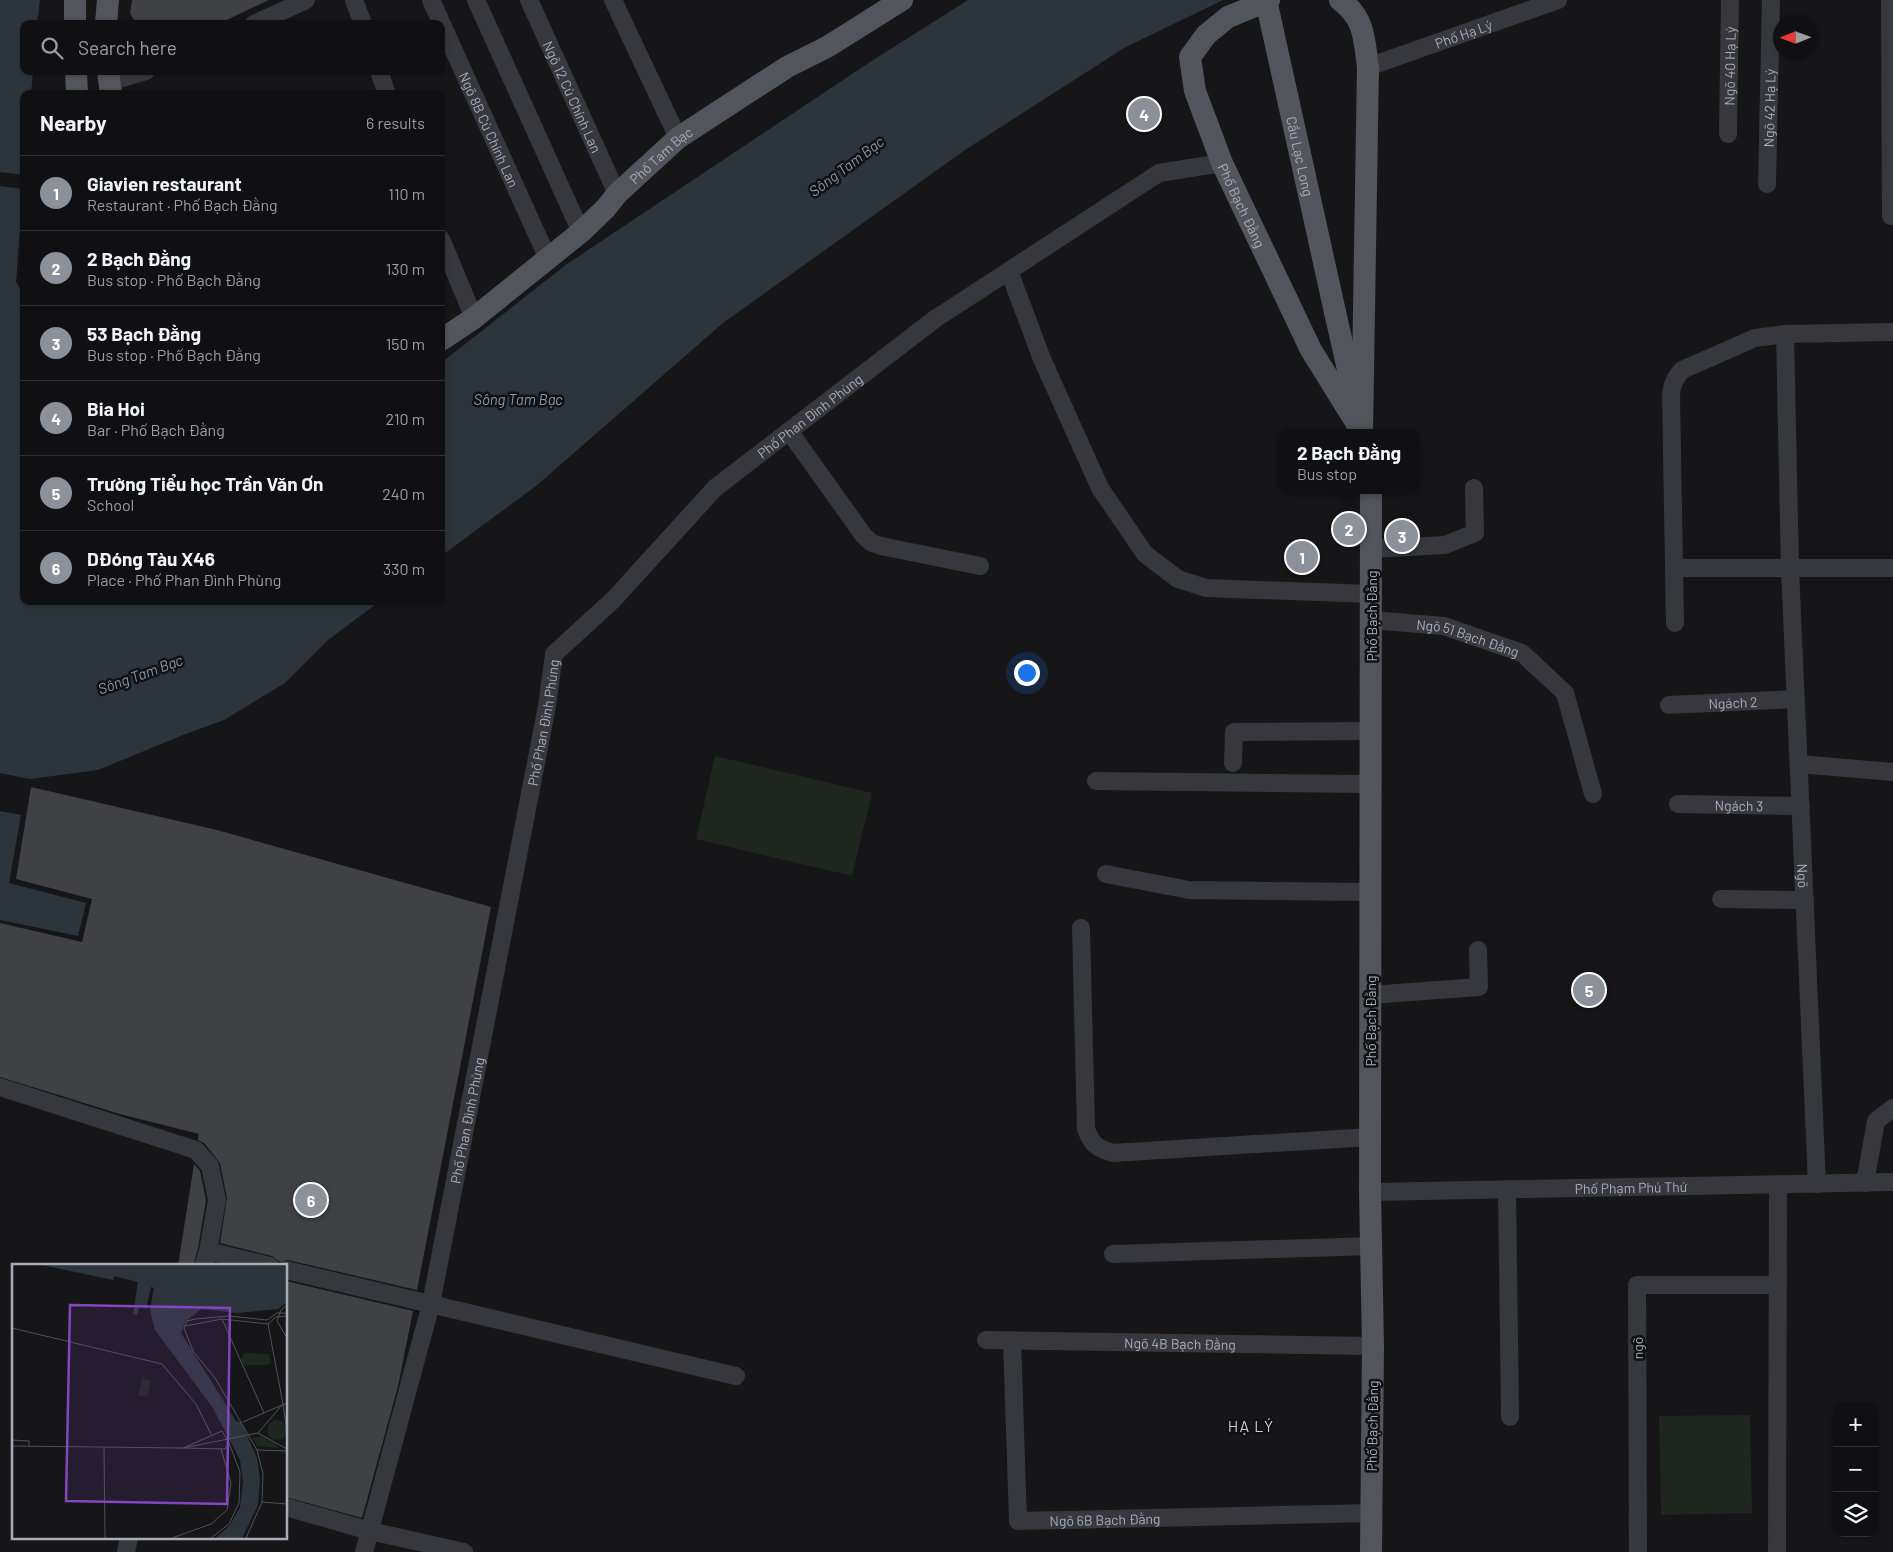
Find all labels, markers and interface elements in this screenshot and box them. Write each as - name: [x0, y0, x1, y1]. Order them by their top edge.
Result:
- street label: Phố Hạ Lý: [1432, 15, 1495, 51]
- north arrow: [1773, 15, 1818, 60]
- search box: [20, 20, 445, 75]
- street label: Ngõ 40 Hạ Lý: [1720, 26, 1738, 106]
- icon: search: [38, 34, 66, 62]
- text: Search here: [78, 36, 177, 59]
- street label: Ngõ 12 Cù Chính Lan: [540, 38, 606, 155]
- street label: Ngõ 42 Hạ Lý: [1759, 68, 1778, 148]
- street label: Ngõ 8B Cù Chính Lan: [456, 69, 523, 190]
- pin: 4: [1128, 95, 1160, 133]
- text: Nearby: [40, 110, 106, 135]
- text: 6 results: [366, 113, 425, 132]
- street label: Cầu Lạc Long: [1283, 115, 1318, 198]
- street label: Phố Tam Bạc: [626, 123, 695, 187]
- water label: Sông Tam Bạc: [805, 132, 887, 200]
- street label: Phố Bạch Đằng: [1215, 160, 1269, 250]
- text: Giavien restaurant: [87, 172, 242, 195]
- text: 1: [53, 184, 59, 203]
- text: 110 m: [388, 184, 425, 203]
- text: Restaurant · Phố Bạch Đằng: [87, 195, 278, 214]
- text: 2 Bạch Đằng: [87, 247, 191, 270]
- text: 2: [52, 259, 60, 278]
- text: 130 m: [386, 259, 425, 278]
- text: Bus stop · Phố Bạch Đằng: [87, 270, 261, 289]
- text: 53 Bạch Đằng: [87, 322, 201, 345]
- text: 3: [52, 334, 60, 353]
- text: 150 m: [386, 334, 425, 353]
- text: Bus stop · Phố Bạch Đằng: [87, 345, 261, 364]
- street label: Phố Phan Đình Phùng: [753, 370, 865, 461]
- water label: Sông Tam Bạc: [473, 390, 563, 408]
- text: Bia Hoi: [87, 397, 145, 420]
- text: 4: [51, 409, 61, 428]
- text: 210 m: [386, 409, 425, 428]
- text: Bar · Phố Bạch Đằng: [87, 420, 225, 439]
- popup: [1279, 429, 1419, 494]
- text: 2 Bạch Đằng: [1297, 441, 1401, 464]
- text: Bus stop: [1297, 464, 1357, 483]
- text: Trường Tiểu học Trần Văn Ơn: [87, 472, 324, 495]
- text: 5: [52, 484, 60, 503]
- text: 240 m: [382, 484, 425, 503]
- text: School: [87, 495, 134, 514]
- pin: 2: [1333, 510, 1365, 548]
- pin: 3: [1386, 517, 1418, 555]
- pin: 1: [1286, 538, 1318, 576]
- text: DĐóng Tàu X46: [87, 547, 215, 570]
- text: 6: [52, 559, 60, 578]
- text: 330 m: [383, 559, 425, 578]
- text: Place · Phố Phan Đình Phùng: [87, 570, 281, 589]
- street label: Phố Bạch Đằng: [1363, 570, 1380, 662]
- street label: Ngõ 51 Bạch Đằng: [1416, 615, 1522, 660]
- water label: Sông Tam Bạc: [95, 650, 185, 698]
- street label: Phố Phan Đình Phùng: [523, 658, 562, 787]
- your location: [1014, 660, 1040, 686]
- street label: Ngách 2: [1708, 692, 1758, 712]
- street label: Ngách 3: [1714, 796, 1764, 814]
- street label: Ngõ: [1794, 863, 1812, 888]
- pin: 5: [1573, 971, 1605, 1009]
- street label: Phố Bạch Đằng: [1362, 975, 1379, 1067]
- street label: Phố Phan Đình Phùng: [446, 1056, 487, 1185]
- street label: Phố Phạm Phú Thứ: [1574, 1177, 1688, 1197]
- pin: 6: [295, 1181, 327, 1219]
- inset map: [12, 1264, 288, 1540]
- street label: Ngõ 4B Bạch Đằng: [1124, 1334, 1236, 1352]
- street label: ngõ: [1629, 1337, 1646, 1359]
- street label: Phố Bạch Đằng: [1363, 1380, 1381, 1472]
- map controls: [1833, 1402, 1878, 1537]
- button: +: [1833, 1402, 1878, 1447]
- district label: HẠ LÝ: [1228, 1416, 1274, 1435]
- button: −: [1833, 1447, 1878, 1492]
- button: layers: [1833, 1492, 1878, 1537]
- street label: Ngõ 6B Bạch Đằng: [1049, 1509, 1161, 1529]

